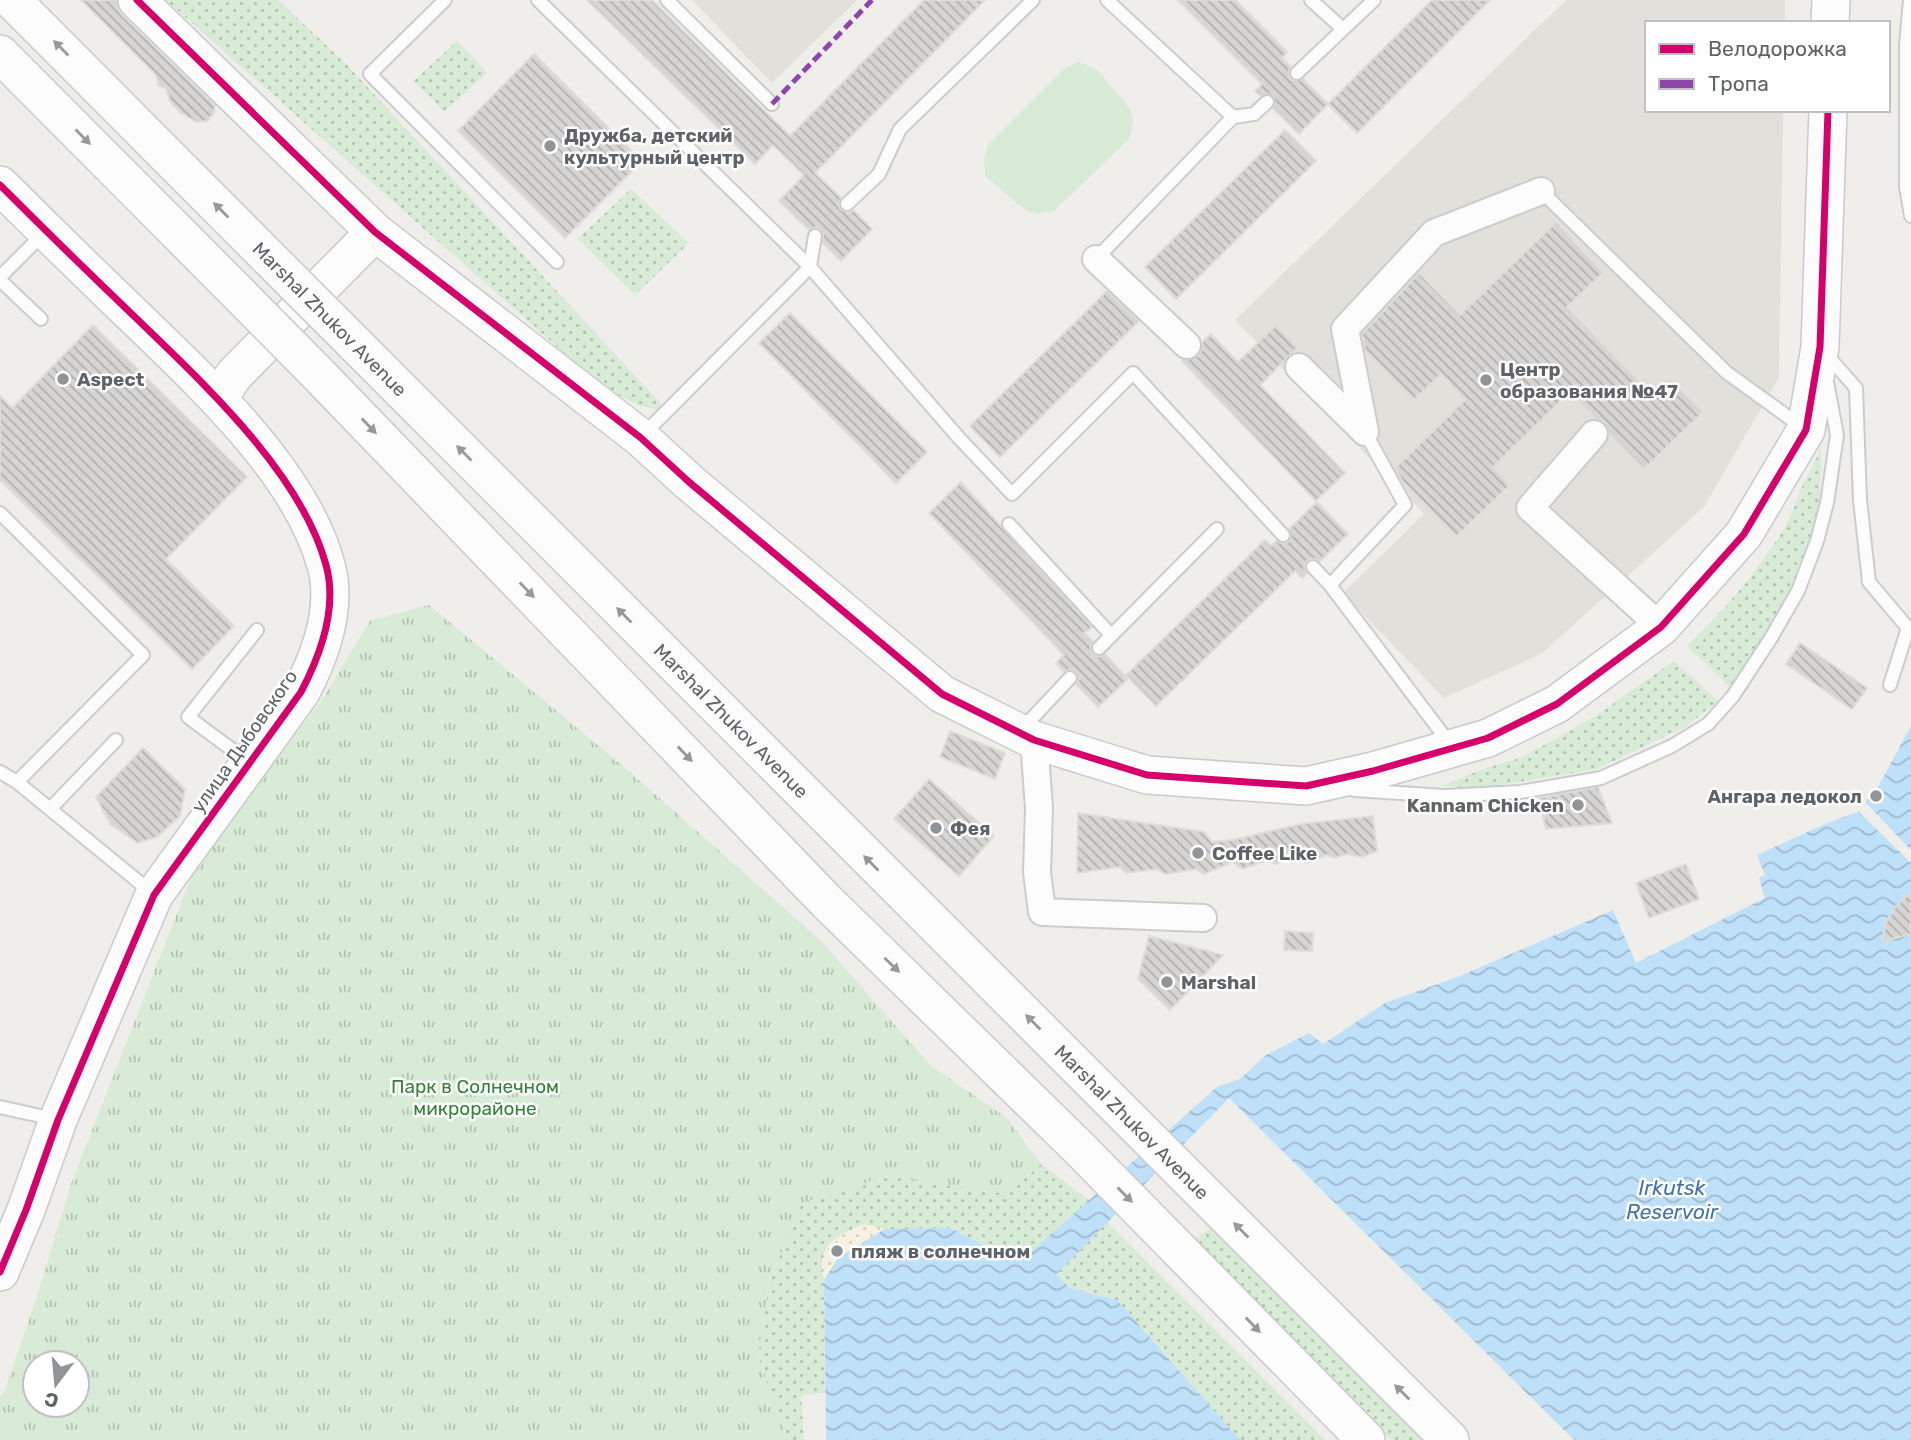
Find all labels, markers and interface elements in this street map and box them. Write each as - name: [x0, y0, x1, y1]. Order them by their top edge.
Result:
- legend: [1645, 21, 1890, 112]
- text: Велодорожка: [1708, 36, 1847, 61]
- one-way arrow: [52, 40, 69, 57]
- text: Тропа: [1708, 71, 1769, 96]
- place label: Дружба, детский культурный центр: [564, 124, 744, 169]
- one-way arrow: [74, 128, 91, 145]
- marker: Дружба, детский культурный центр: [542, 138, 558, 154]
- one-way arrow: [213, 202, 230, 218]
- street label: Marshal Zhukov Avenue: [248, 237, 412, 401]
- place label: Центр образования №47: [1500, 358, 1678, 403]
- place label: Aspect: [77, 368, 145, 391]
- marker: Aspect: [55, 371, 71, 387]
- marker: Центр образования №47: [1478, 372, 1494, 388]
- one-way arrow: [360, 418, 377, 435]
- one-way arrow: [456, 446, 473, 462]
- one-way arrow: [518, 581, 534, 598]
- one-way arrow: [616, 606, 633, 623]
- street label: Marshal Zhukov Avenue: [649, 639, 813, 803]
- street label: улица Дыбовского: [187, 666, 302, 817]
- one-way arrow: [676, 745, 692, 762]
- place label: Ангара ледокол: [1707, 785, 1862, 808]
- marker: Ангара ледокол: [1868, 788, 1884, 804]
- place label: Kannam Chicken: [1407, 794, 1564, 817]
- marker: Kannam Chicken: [1570, 797, 1586, 813]
- place label: Фея: [950, 817, 990, 840]
- marker: Фея: [928, 820, 944, 836]
- place label: Coffee Like: [1212, 842, 1317, 865]
- marker: Coffee Like: [1190, 845, 1206, 861]
- one-way arrow: [863, 854, 880, 871]
- one-way arrow: [884, 957, 900, 973]
- place label: Marshal: [1181, 971, 1256, 994]
- marker: Marshal: [1159, 974, 1175, 990]
- one-way arrow: [1025, 1014, 1042, 1031]
- street label: Marshal Zhukov Avenue: [1050, 1040, 1214, 1204]
- park label: Парк в Солнечном микрорайоне: [391, 1075, 559, 1120]
- water label: Irkutsk Reservoir: [1626, 1175, 1719, 1224]
- one-way arrow: [1116, 1186, 1133, 1202]
- one-way arrow: [1233, 1222, 1250, 1239]
- place label: пляж в солнечном: [851, 1240, 1030, 1263]
- marker: пляж в солнечном: [829, 1243, 845, 1259]
- one-way arrow: [1244, 1316, 1261, 1333]
- north arrow: [21, 1349, 91, 1419]
- one-way arrow: [1393, 1383, 1410, 1400]
- text: С: [42, 1387, 61, 1413]

